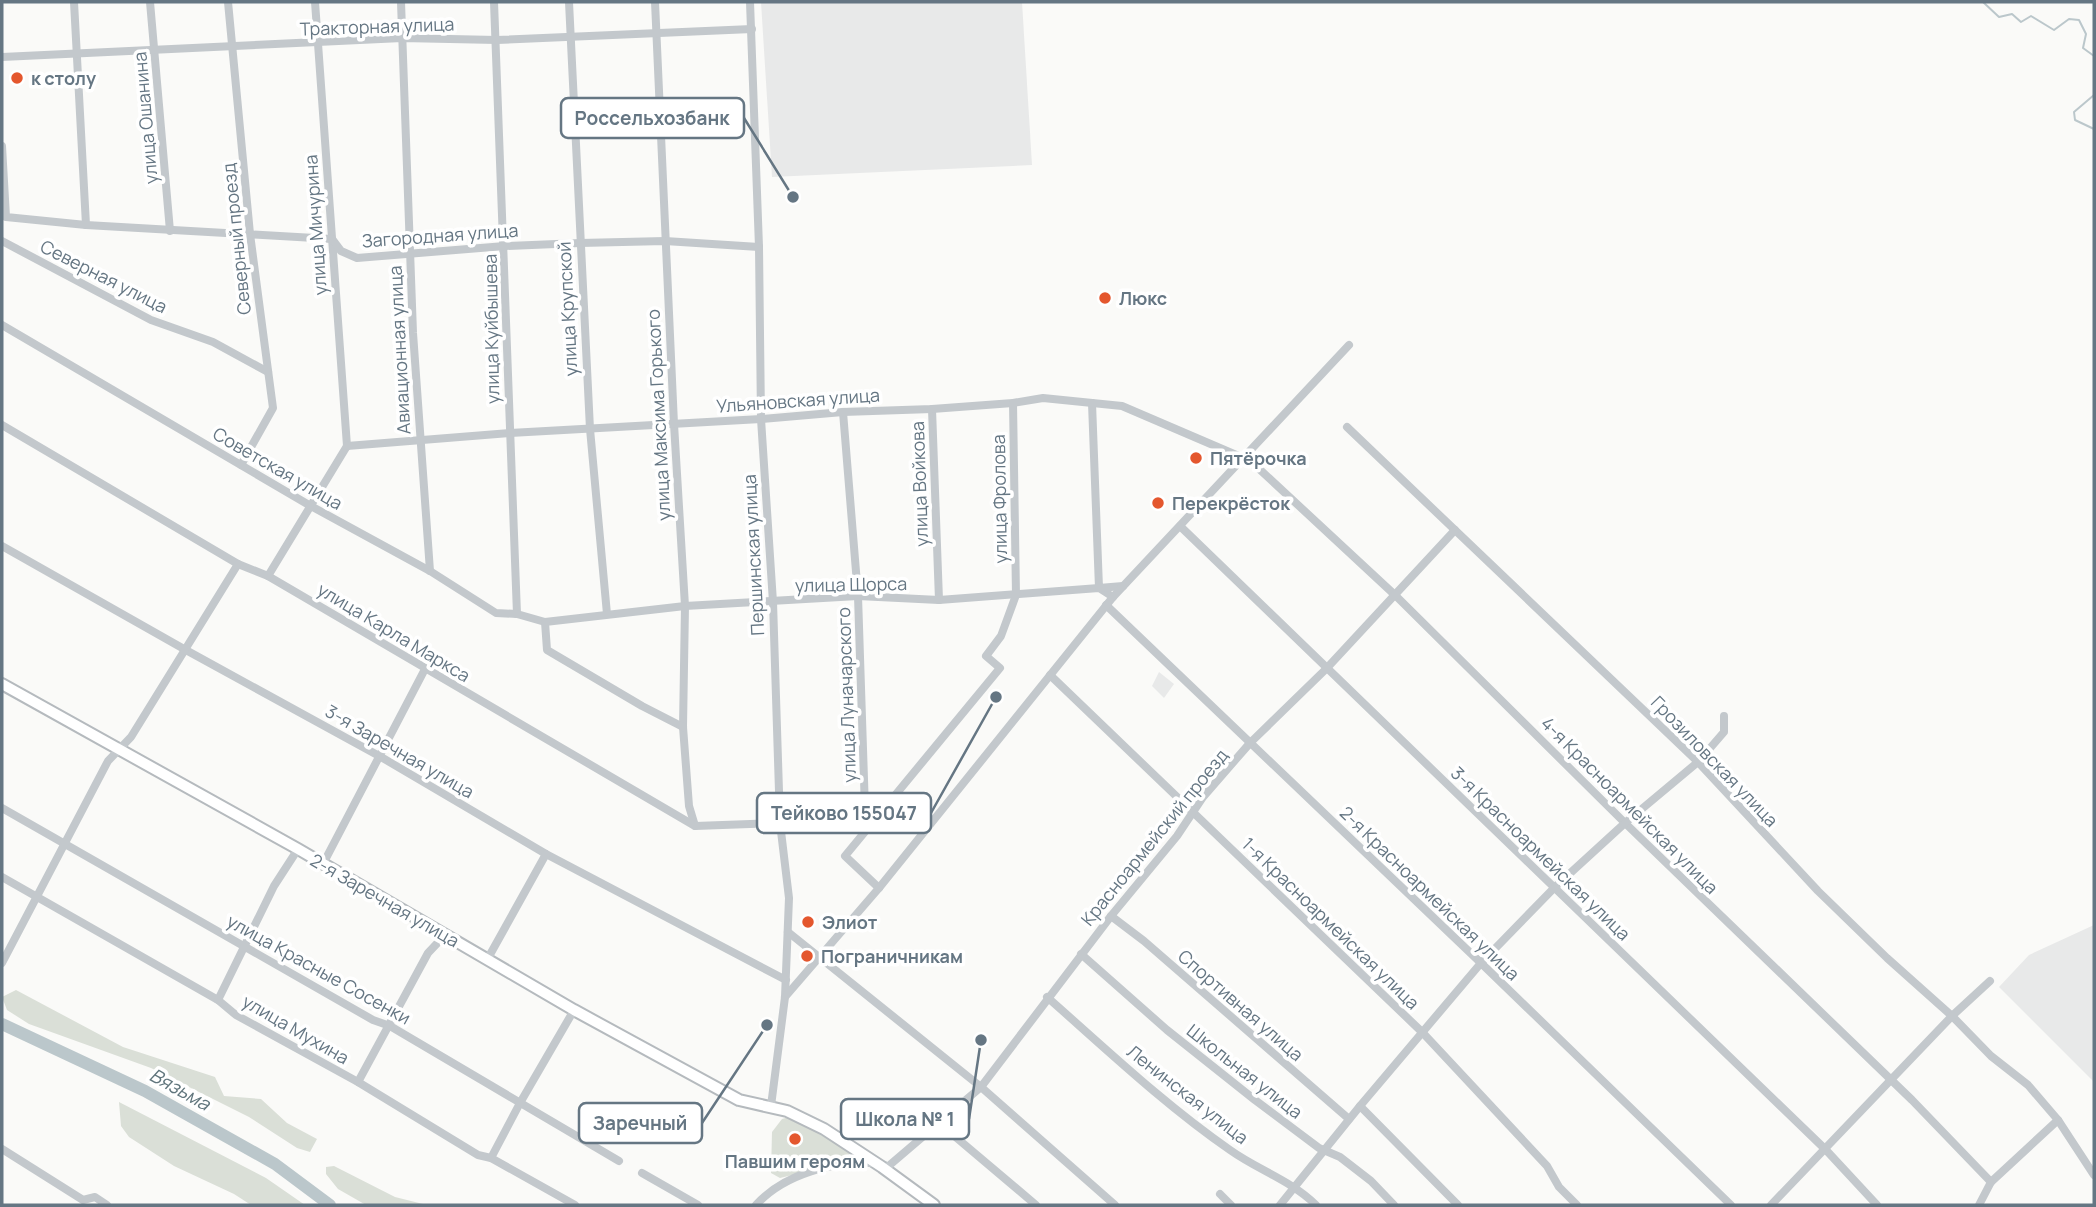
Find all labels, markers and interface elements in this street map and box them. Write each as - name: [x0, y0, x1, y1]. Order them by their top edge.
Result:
- street label: Тракторная улица: [299, 11, 455, 41]
- street label: улица Ошанина: [127, 51, 163, 185]
- place label: к столу: [31, 66, 96, 90]
- marker: к столу: [9, 70, 25, 86]
- callout: Россельхозбанк: [561, 98, 744, 138]
- text: Россельхозбанк: [574, 105, 730, 131]
- street label: улица Мичурина: [298, 154, 332, 296]
- street label: Северный проезд: [216, 162, 256, 316]
- street label: Загородная улица: [361, 218, 519, 252]
- street label: Северная улица: [37, 234, 171, 318]
- street label: улица Крупской: [551, 241, 583, 377]
- street label: улица Куйбышева: [478, 254, 504, 404]
- street label: Авиационная улица: [383, 265, 415, 435]
- place label: Люкс: [1119, 286, 1167, 310]
- marker: Люкс: [1097, 290, 1113, 306]
- street label: улица Максима Горького: [640, 309, 676, 521]
- street label: Ульяновская улица: [715, 382, 881, 418]
- street label: Советская улица: [209, 421, 347, 515]
- street label: улица Войкова: [905, 421, 933, 547]
- street label: улица Фролова: [986, 434, 1012, 564]
- place label: Пятёрочка: [1210, 446, 1307, 470]
- marker: Пятёрочка: [1188, 450, 1204, 466]
- street label: Першинская улица: [737, 474, 769, 636]
- place label: Перекрёсток: [1172, 491, 1291, 515]
- marker: Перекрёсток: [1150, 495, 1166, 511]
- street label: улица Щорса: [795, 571, 907, 597]
- street label: улица Карла Маркса: [313, 577, 475, 687]
- street label: улица Луначарского: [831, 607, 861, 783]
- street label: Грозиловская улица: [1646, 690, 1784, 832]
- street label: 3-я Заречная улица: [321, 699, 479, 803]
- street label: 4-я Красноармейская улица: [1536, 711, 1724, 899]
- street label: Красноармейский проезд: [1075, 743, 1233, 930]
- street label: 3-я Красноармейская улица: [1446, 761, 1636, 945]
- callout: Тейково 155047: [757, 793, 931, 833]
- text: Тейково 155047: [771, 800, 917, 826]
- street label: 2-я Красноармейская улица: [1335, 801, 1525, 985]
- street label: 1-я Красноармейская улица: [1237, 832, 1425, 1014]
- street label: 2-я Заречная улица: [306, 848, 464, 952]
- street label: улица Красные Сосенки: [223, 908, 415, 1030]
- place label: Элиот: [822, 910, 878, 934]
- marker: Элиот: [800, 914, 816, 930]
- place label: Пограничникам: [821, 944, 963, 968]
- street label: Спортивная улица: [1173, 944, 1309, 1066]
- marker: Пограничникам: [799, 948, 815, 964]
- street label: улица Мухина: [238, 989, 354, 1069]
- street label: Школьная улица: [1182, 1018, 1308, 1124]
- street label: Ленинская улица: [1122, 1039, 1254, 1149]
- water label: Вязьма: [145, 1062, 216, 1117]
- callout: Школа № 1: [841, 1099, 969, 1139]
- callout: Заречный: [579, 1103, 702, 1143]
- text: Школа № 1: [855, 1106, 955, 1132]
- text: Заречный: [593, 1110, 687, 1136]
- marker: Павшим героям: [787, 1131, 803, 1147]
- place label: Павшим героям: [725, 1149, 865, 1173]

